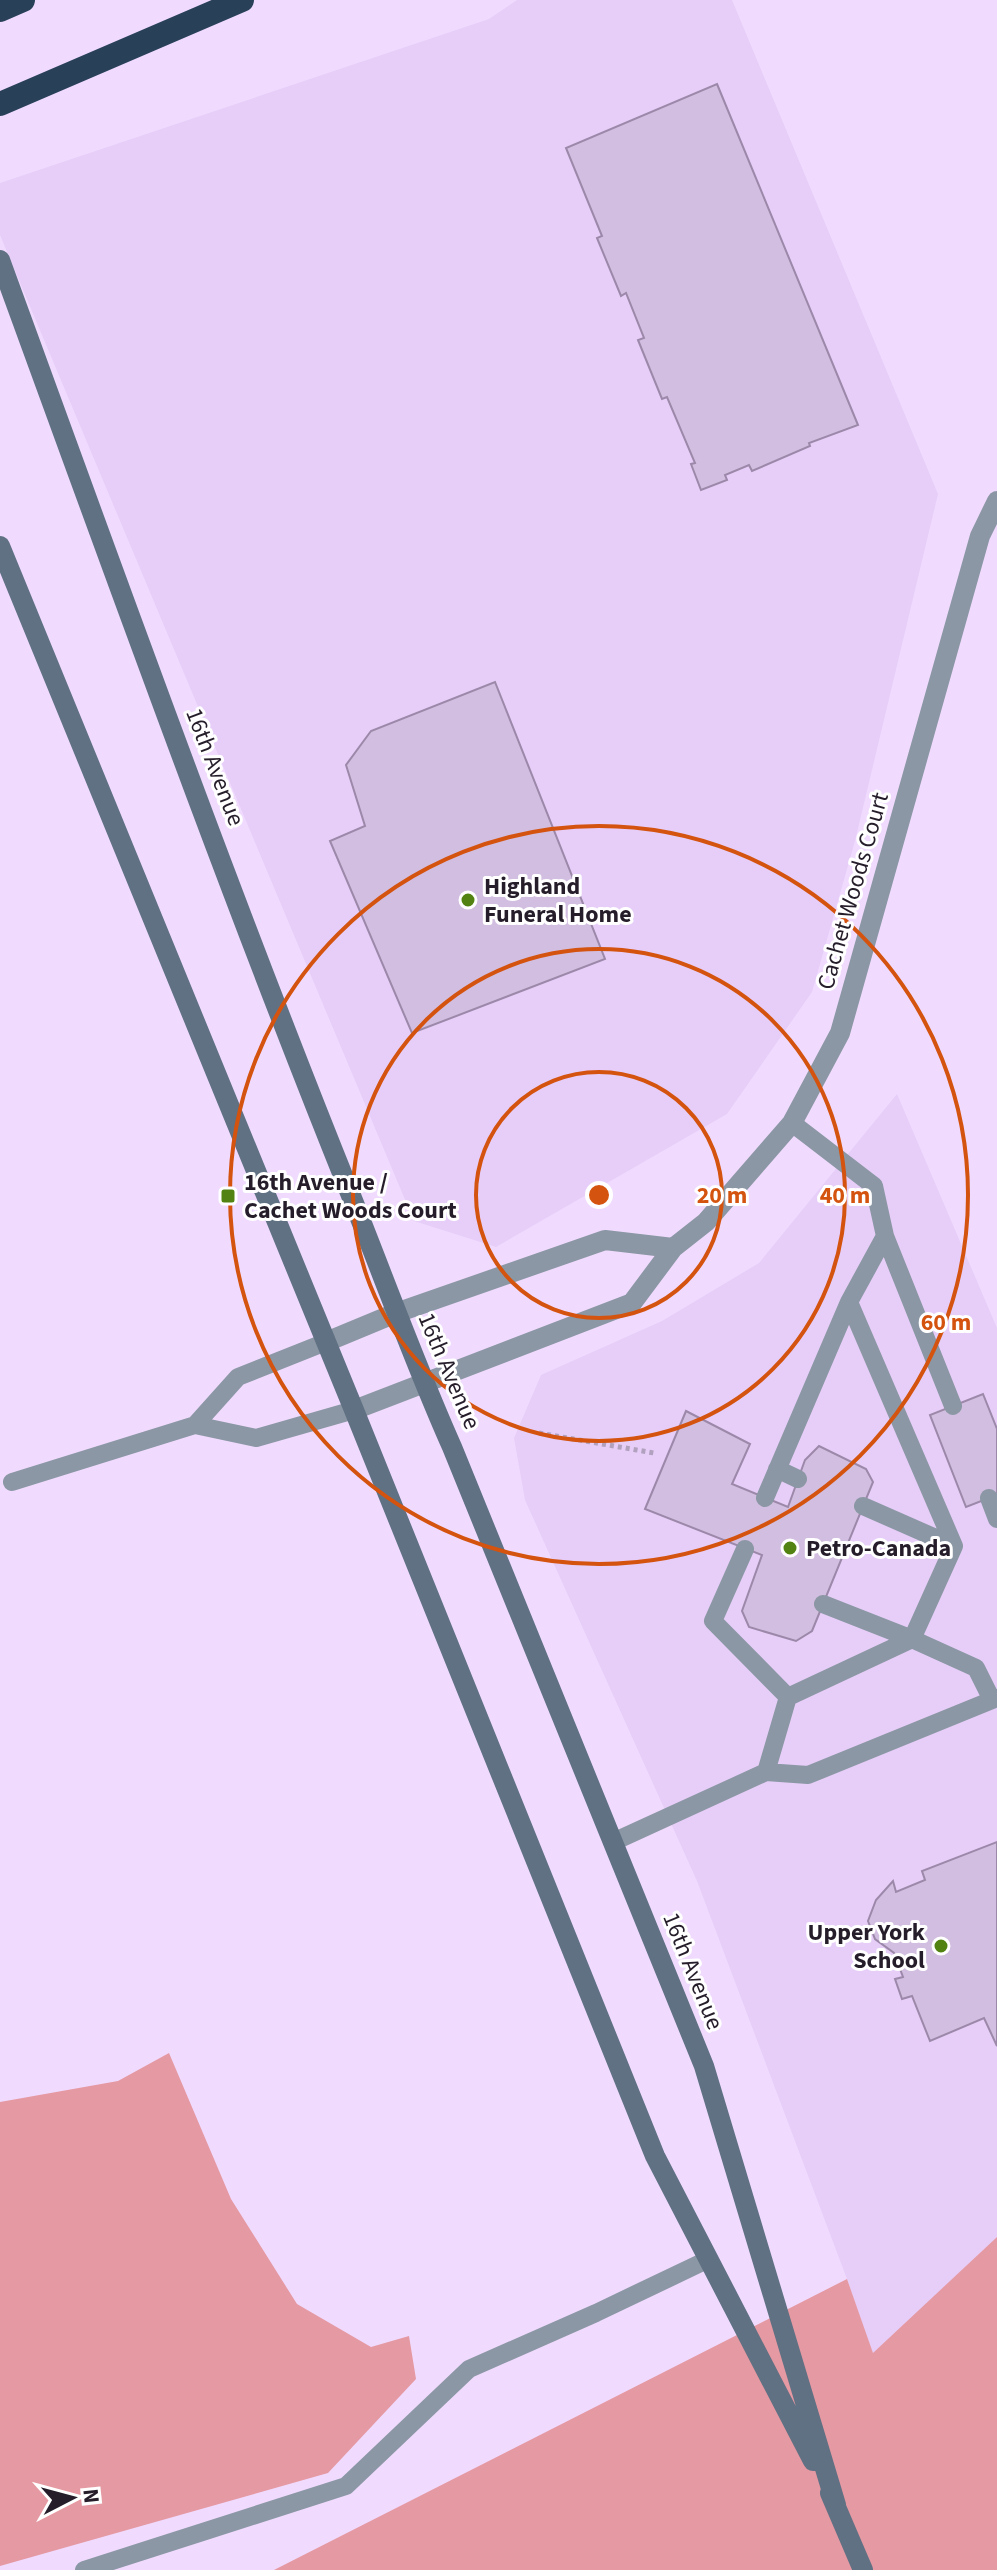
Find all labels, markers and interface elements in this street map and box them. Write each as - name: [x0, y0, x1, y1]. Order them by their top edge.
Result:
- street label: 16th Avenue: [176, 703, 254, 831]
- street label: Cachet Woods Court: [808, 788, 898, 994]
- place label: Highland Funeral Home: [484, 869, 632, 932]
- marker: Highland Funeral Home: [459, 891, 477, 909]
- place label: 16th Avenue / Cachet Woods Court: [244, 1165, 457, 1228]
- text: 20 m: [697, 1178, 747, 1213]
- text: 40 m: [820, 1178, 870, 1213]
- centre of rings: [585, 1181, 613, 1209]
- marker: 16th Avenue / Cachet Woods Court: [219, 1187, 237, 1205]
- text: 60 m: [921, 1305, 971, 1340]
- street label: 16th Avenue: [409, 1307, 489, 1435]
- place label: Petro-Canada: [806, 1531, 951, 1566]
- marker: Petro-Canada: [781, 1539, 799, 1557]
- street label: 16th Avenue: [654, 1907, 732, 2035]
- place label: Upper York School: [807, 1915, 926, 1978]
- marker: Upper York School: [932, 1937, 950, 1955]
- north arrow: [32, 2458, 112, 2538]
- text: N: [74, 2487, 108, 2505]

